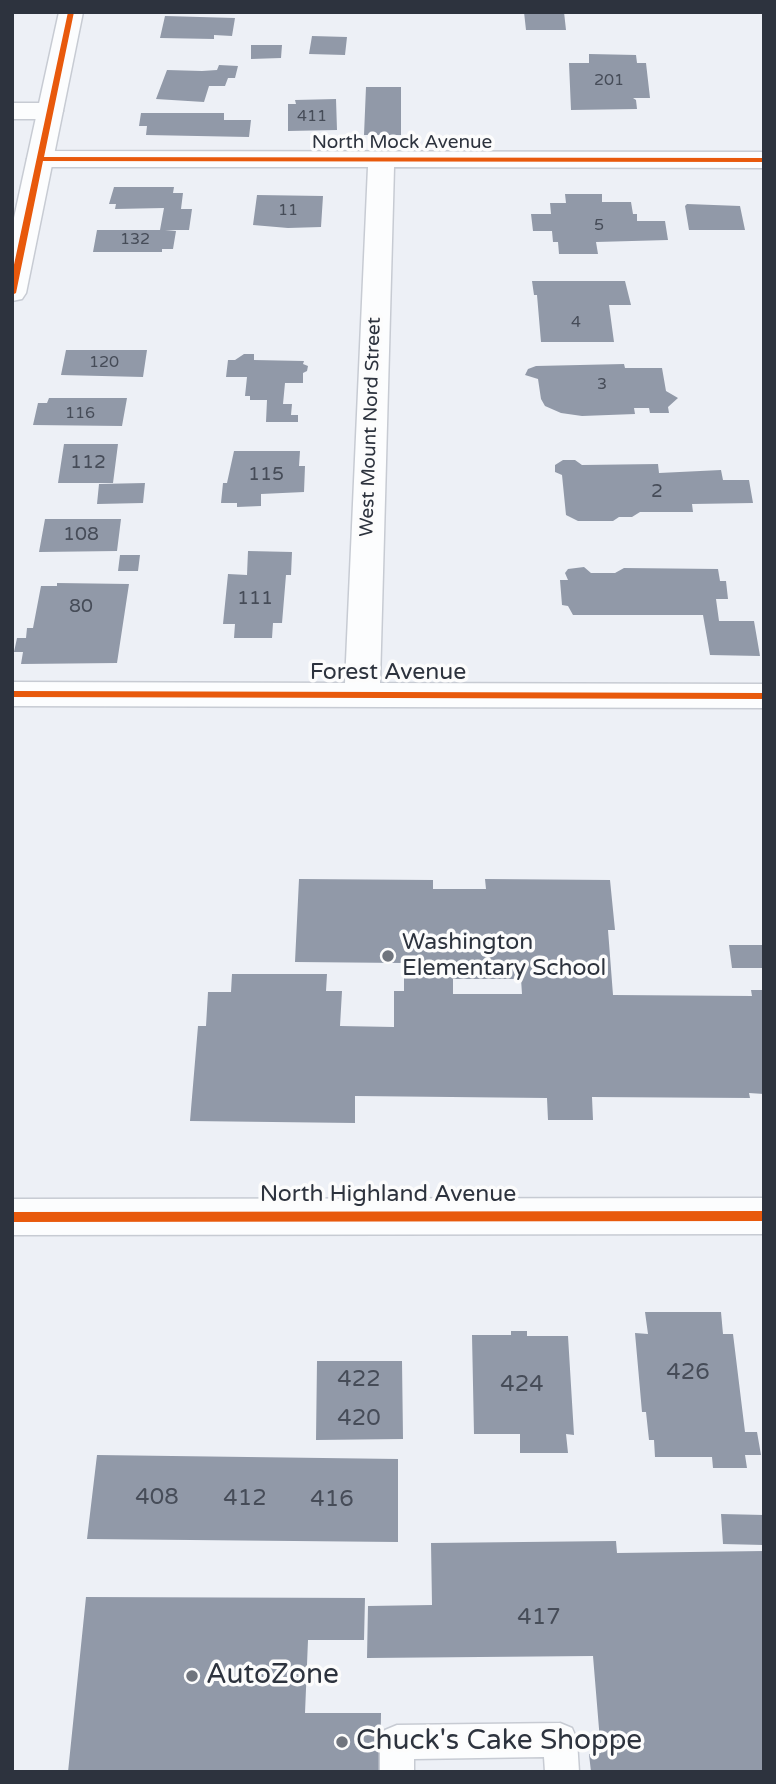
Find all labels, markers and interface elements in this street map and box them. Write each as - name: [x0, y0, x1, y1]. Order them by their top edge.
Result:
- house number: 201: [594, 71, 624, 91]
- house number: 411: [297, 107, 327, 127]
- street label: North Mock Avenue: [312, 132, 492, 154]
- house number: 11: [278, 201, 298, 221]
- house number: 5: [594, 216, 604, 236]
- house number: 132: [120, 230, 150, 250]
- house number: 4: [571, 313, 581, 333]
- street label: West Mount Nord Street: [356, 317, 386, 537]
- house number: 120: [89, 353, 119, 373]
- house number: 3: [597, 375, 607, 395]
- house number: 116: [65, 404, 95, 424]
- house number: 112: [70, 452, 106, 474]
- house number: 115: [248, 464, 284, 486]
- house number: 2: [651, 481, 663, 503]
- house number: 108: [63, 524, 99, 546]
- house number: 111: [237, 588, 273, 610]
- house number: 80: [69, 596, 93, 618]
- street label: Forest Avenue: [310, 659, 466, 687]
- place label: Washington Elementary School: [402, 929, 606, 983]
- marker: Washington Elementary School: [380, 948, 396, 964]
- street label: North Highland Avenue: [260, 1181, 516, 1209]
- house number: 426: [666, 1359, 710, 1387]
- house number: 422: [337, 1366, 381, 1394]
- house number: 424: [500, 1371, 544, 1399]
- house number: 420: [337, 1405, 381, 1433]
- house number: 408: [135, 1484, 179, 1512]
- house number: 412: [223, 1485, 267, 1513]
- house number: 416: [310, 1486, 354, 1514]
- house number: 417: [517, 1604, 561, 1632]
- place label: AutoZone: [206, 1659, 339, 1693]
- marker: AutoZone: [184, 1668, 200, 1684]
- place label: Chuck's Cake Shoppe: [356, 1725, 642, 1759]
- marker: Chuck's Cake Shoppe: [334, 1734, 350, 1750]

